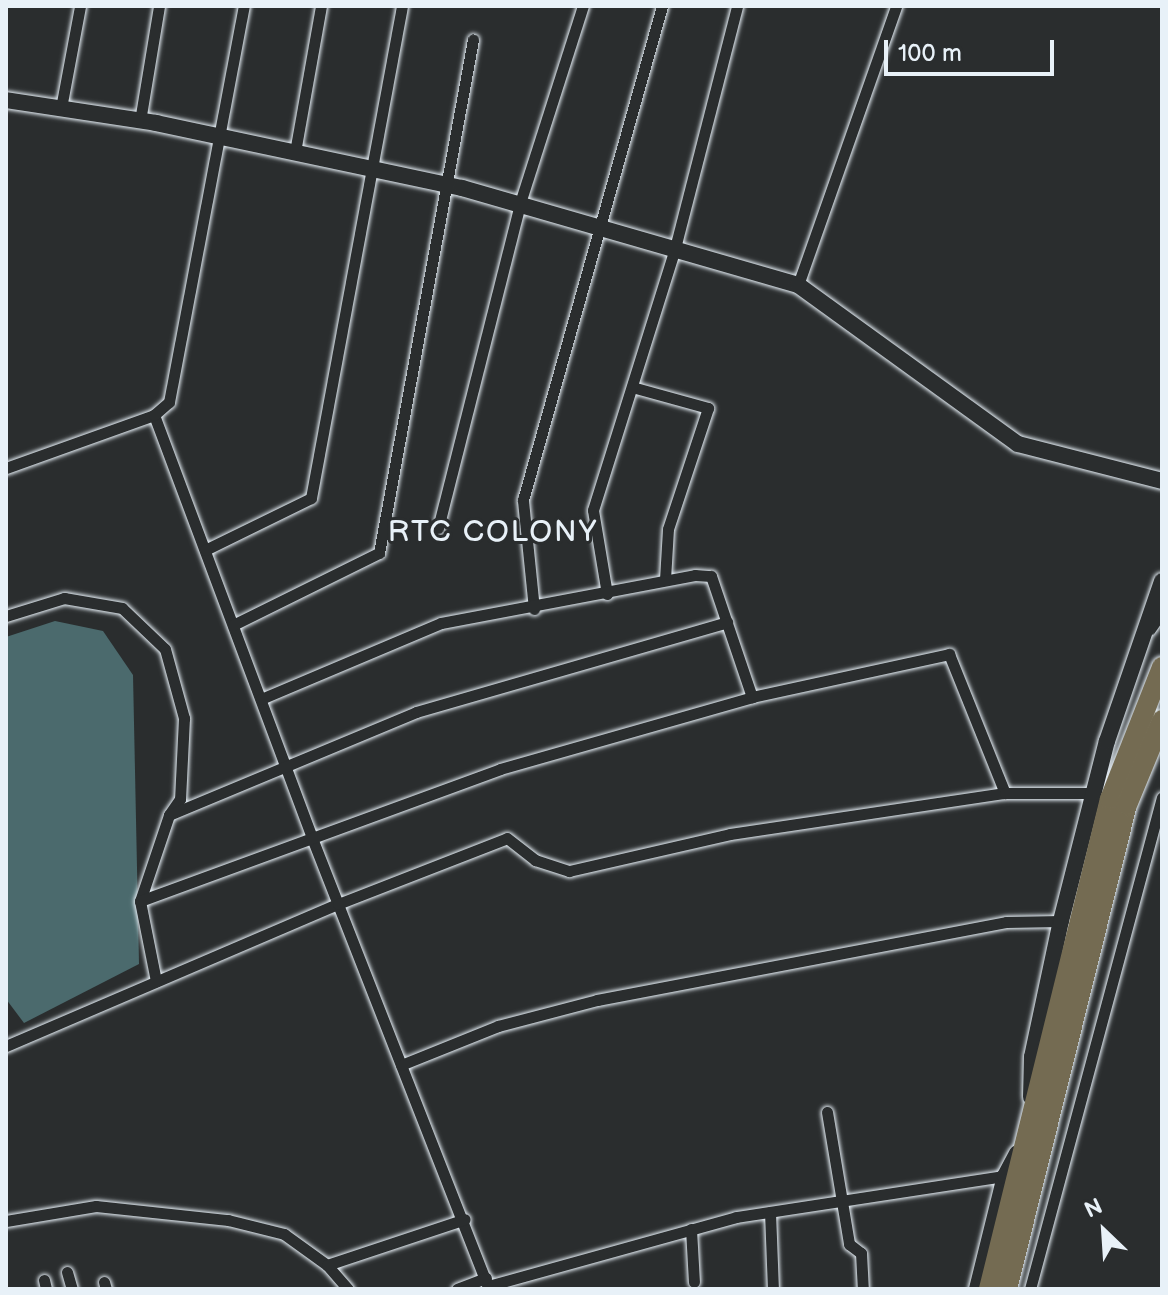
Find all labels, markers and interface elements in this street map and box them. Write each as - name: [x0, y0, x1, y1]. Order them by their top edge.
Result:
- scale bar: [888, 24, 1058, 74]
- text: 100 m: [898, 39, 962, 68]
- district label: RTC COLONY: [388, 514, 598, 550]
- north arrow: [1064, 1191, 1144, 1271]
- text: N: [1080, 1193, 1107, 1225]

